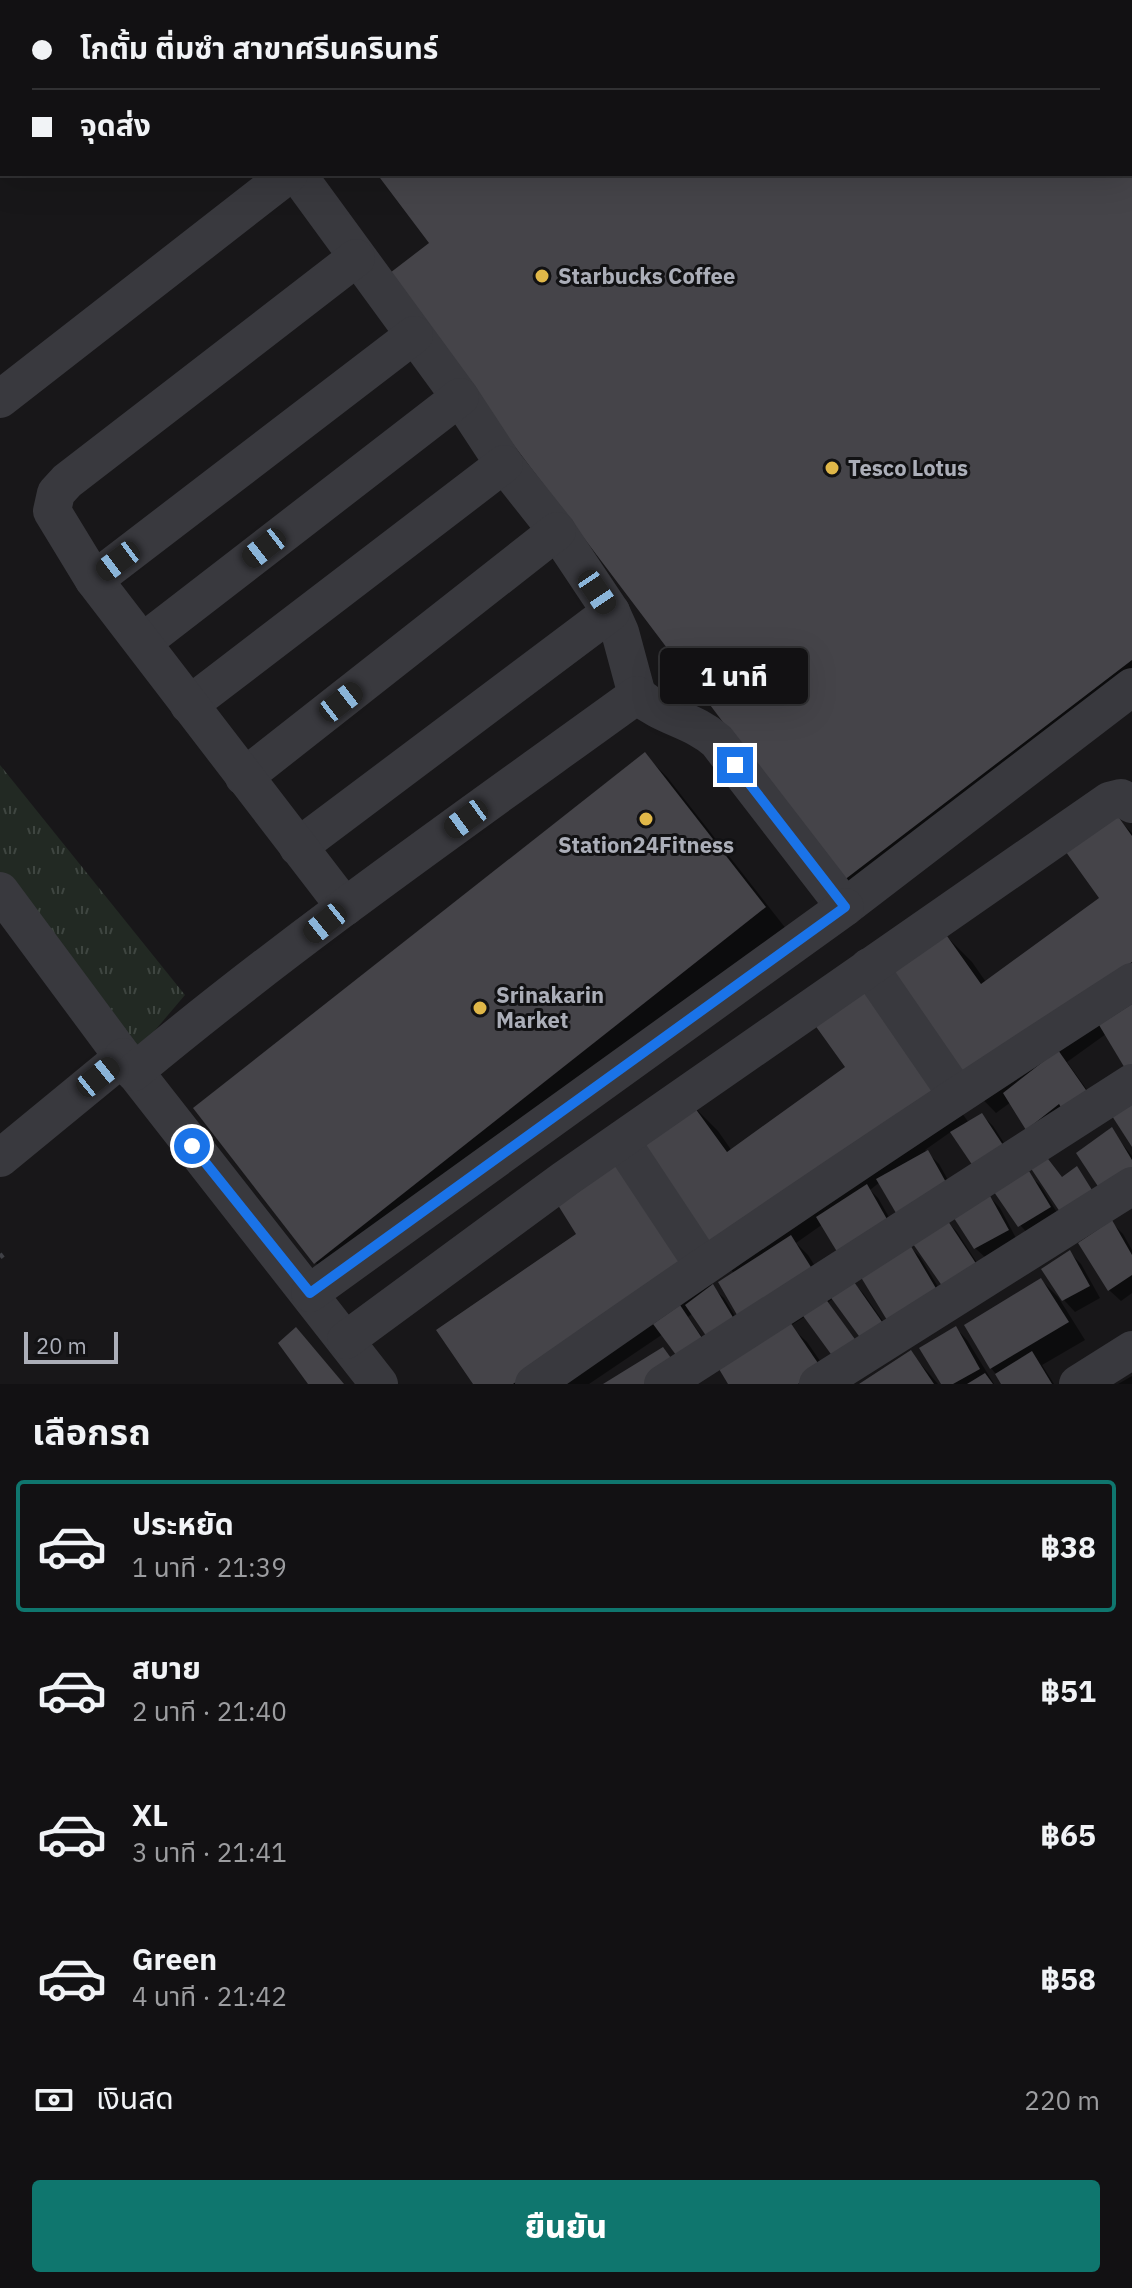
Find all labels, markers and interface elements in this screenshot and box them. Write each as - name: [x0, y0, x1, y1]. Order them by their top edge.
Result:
- text: โกตั้ม ติ่มซำ สาขาศรีนครินทร์: [80, 28, 438, 67]
- text: จุดส่ง: [80, 105, 151, 144]
- place label: Starbucks Coffee: [558, 261, 735, 290]
- marker: Starbucks Coffee: [533, 267, 551, 285]
- place label: Tesco Lotus: [848, 453, 968, 482]
- marker: Tesco Lotus: [823, 459, 841, 477]
- car: [238, 524, 290, 572]
- car: [92, 537, 144, 585]
- car: [574, 565, 620, 619]
- callout: 1 นาที: [661, 649, 809, 705]
- text: 1 นาที: [700, 659, 768, 693]
- car: [315, 678, 367, 726]
- route end: [717, 747, 753, 783]
- car: [440, 795, 492, 843]
- marker: Station24Fitness: [637, 810, 655, 828]
- place label: Station24Fitness: [558, 830, 734, 859]
- car: [299, 899, 351, 947]
- place label: Srinakarin Market: [496, 980, 604, 1034]
- marker: Srinakarin Market: [471, 999, 489, 1017]
- car: [72, 1053, 124, 1101]
- route start: [174, 1128, 210, 1164]
- scale bar: [24, 1328, 118, 1364]
- text: 20 m: [36, 1331, 87, 1360]
- text: เลือกรถ: [32, 1408, 151, 1455]
- text: ประหยัด: [132, 1504, 234, 1543]
- icon: car: [36, 1510, 108, 1582]
- text: ฿38: [1040, 1527, 1096, 1566]
- text: 1 นาที · 21:39: [132, 1550, 287, 1584]
- text: สบาย: [132, 1648, 201, 1687]
- icon: car: [36, 1654, 108, 1726]
- text: ฿51: [1040, 1671, 1096, 1710]
- text: 2 นาที · 21:40: [132, 1694, 287, 1728]
- text: XL: [132, 1795, 168, 1834]
- icon: car: [36, 1798, 108, 1870]
- text: ฿65: [1040, 1815, 1096, 1854]
- text: 3 นาที · 21:41: [132, 1835, 287, 1869]
- text: Green: [132, 1939, 217, 1978]
- icon: car: [36, 1942, 108, 2014]
- text: ฿58: [1040, 1959, 1096, 1998]
- text: 4 นาที · 21:42: [132, 1979, 287, 2013]
- icon: cash: [32, 2078, 76, 2122]
- text: เงินสด: [96, 2078, 174, 2117]
- text: 220 m: [1024, 2083, 1100, 2117]
- button: ยืนยัน: [32, 2180, 1100, 2272]

